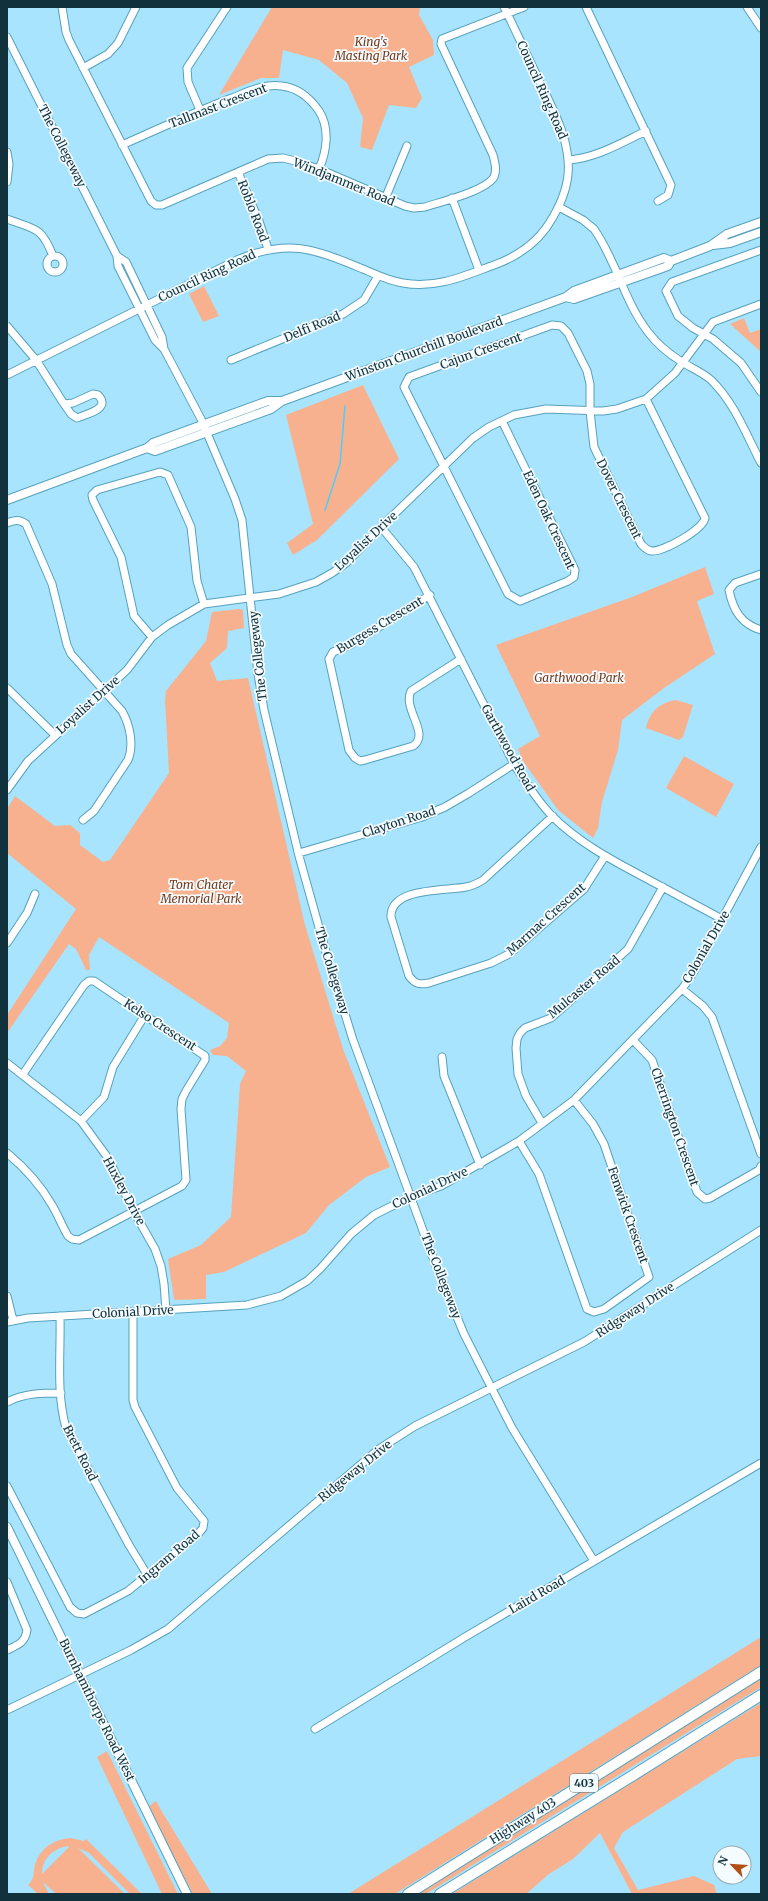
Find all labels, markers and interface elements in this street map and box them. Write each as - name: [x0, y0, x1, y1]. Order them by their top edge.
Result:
- park label: King's Masting Park: [334, 34, 408, 63]
- street label: Council Ring Road: [514, 38, 571, 141]
- street label: Tallmast Crescent: [167, 80, 269, 131]
- street label: The Collegeway: [35, 102, 90, 190]
- street label: Windjammer Road: [290, 154, 397, 209]
- street label: Roblo Road: [235, 178, 272, 244]
- street label: Council Ring Road: [156, 246, 258, 305]
- street label: Delfi Road: [281, 308, 342, 345]
- street label: Winston Churchill Boulevard: [342, 313, 504, 384]
- street label: Cajun Crescent: [438, 329, 524, 372]
- street label: Dover Crescent: [594, 456, 645, 542]
- street label: Eden Oak Crescent: [520, 468, 579, 572]
- street label: Loyalist Drive: [331, 508, 400, 573]
- street label: Burgess Crescent: [334, 593, 426, 656]
- street label: The Collegeway: [245, 610, 270, 702]
- park label: Garthwood Park: [534, 670, 624, 685]
- street label: Loyalist Drive: [53, 672, 122, 737]
- street label: Garthwood Road: [478, 702, 538, 794]
- street label: Clayton Road: [360, 803, 437, 840]
- park label: Tom Chater Memorial Park: [159, 877, 242, 906]
- street label: Marmac Crescent: [503, 879, 588, 958]
- street label: Colonial Drive: [679, 908, 732, 986]
- street label: The Collegeway: [312, 925, 353, 1016]
- street label: Mulcaster Road: [545, 952, 623, 1021]
- street label: Kelso Crescent: [121, 995, 200, 1054]
- street label: Cherrington Crescent: [648, 1066, 703, 1188]
- street label: Huxley Drive: [100, 1154, 149, 1227]
- street label: Colonial Drive: [390, 1164, 470, 1212]
- street label: Fenwick Crescent: [605, 1165, 652, 1265]
- street label: The Collegeway: [418, 1231, 465, 1321]
- street label: Ridgeway Drive: [593, 1279, 677, 1340]
- street label: Colonial Drive: [92, 1302, 174, 1321]
- street label: Brett Road: [60, 1422, 101, 1483]
- street label: Ridgeway Drive: [315, 1436, 394, 1505]
- street label: Ingram Road: [135, 1527, 202, 1586]
- street label: Laird Road: [506, 1572, 568, 1617]
- street label: Burnhamthorpe Road West: [56, 1636, 139, 1784]
- road number: 403: [570, 1774, 598, 1792]
- street label: Highway 403: [487, 1794, 559, 1847]
- north arrow: [712, 1845, 752, 1885]
- text: N: [715, 1854, 731, 1868]

